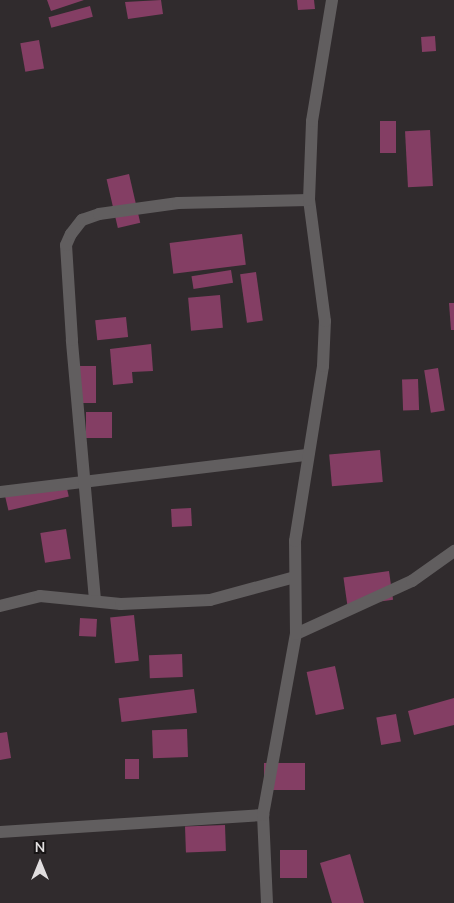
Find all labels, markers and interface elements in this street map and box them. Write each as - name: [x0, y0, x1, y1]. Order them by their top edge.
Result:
- north arrow: [15, 838, 65, 888]
- text: N: [35, 838, 45, 857]

